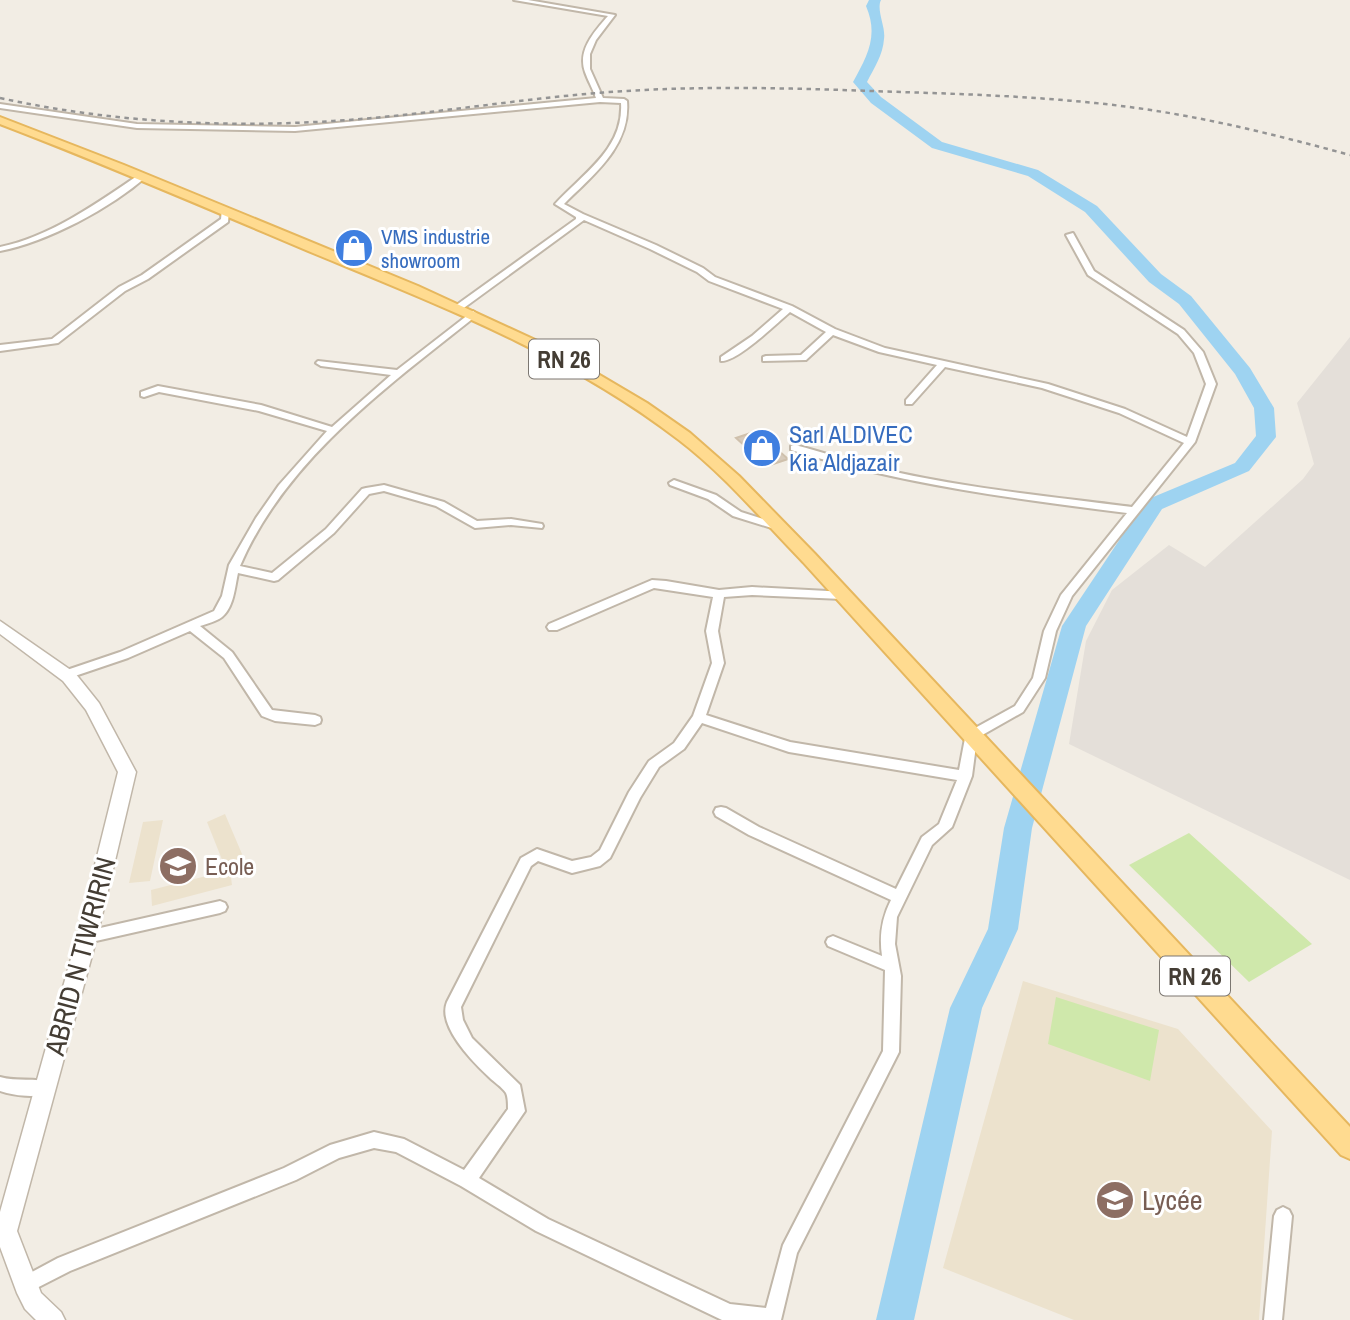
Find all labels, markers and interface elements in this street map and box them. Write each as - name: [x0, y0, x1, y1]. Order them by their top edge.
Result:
- place label: VMS industrie showroom: [381, 222, 490, 275]
- shop icon: VMS industrie showroom: [333, 227, 375, 269]
- road number: RN 26: [529, 340, 599, 378]
- place label: Sarl ALDIVEC Kia Aldjazair: [789, 418, 913, 478]
- shop icon: Sarl ALDIVEC Kia Aldjazair: [741, 427, 783, 469]
- school or university icon: Ecole: [157, 845, 199, 887]
- place label: Ecole: [205, 850, 254, 882]
- street label: ABRID N TIWRIRIN: [35, 853, 125, 1060]
- road number: RN 26: [1160, 956, 1230, 995]
- school or university icon: Lycée: [1094, 1179, 1136, 1221]
- place label: Lycée: [1142, 1181, 1202, 1219]

